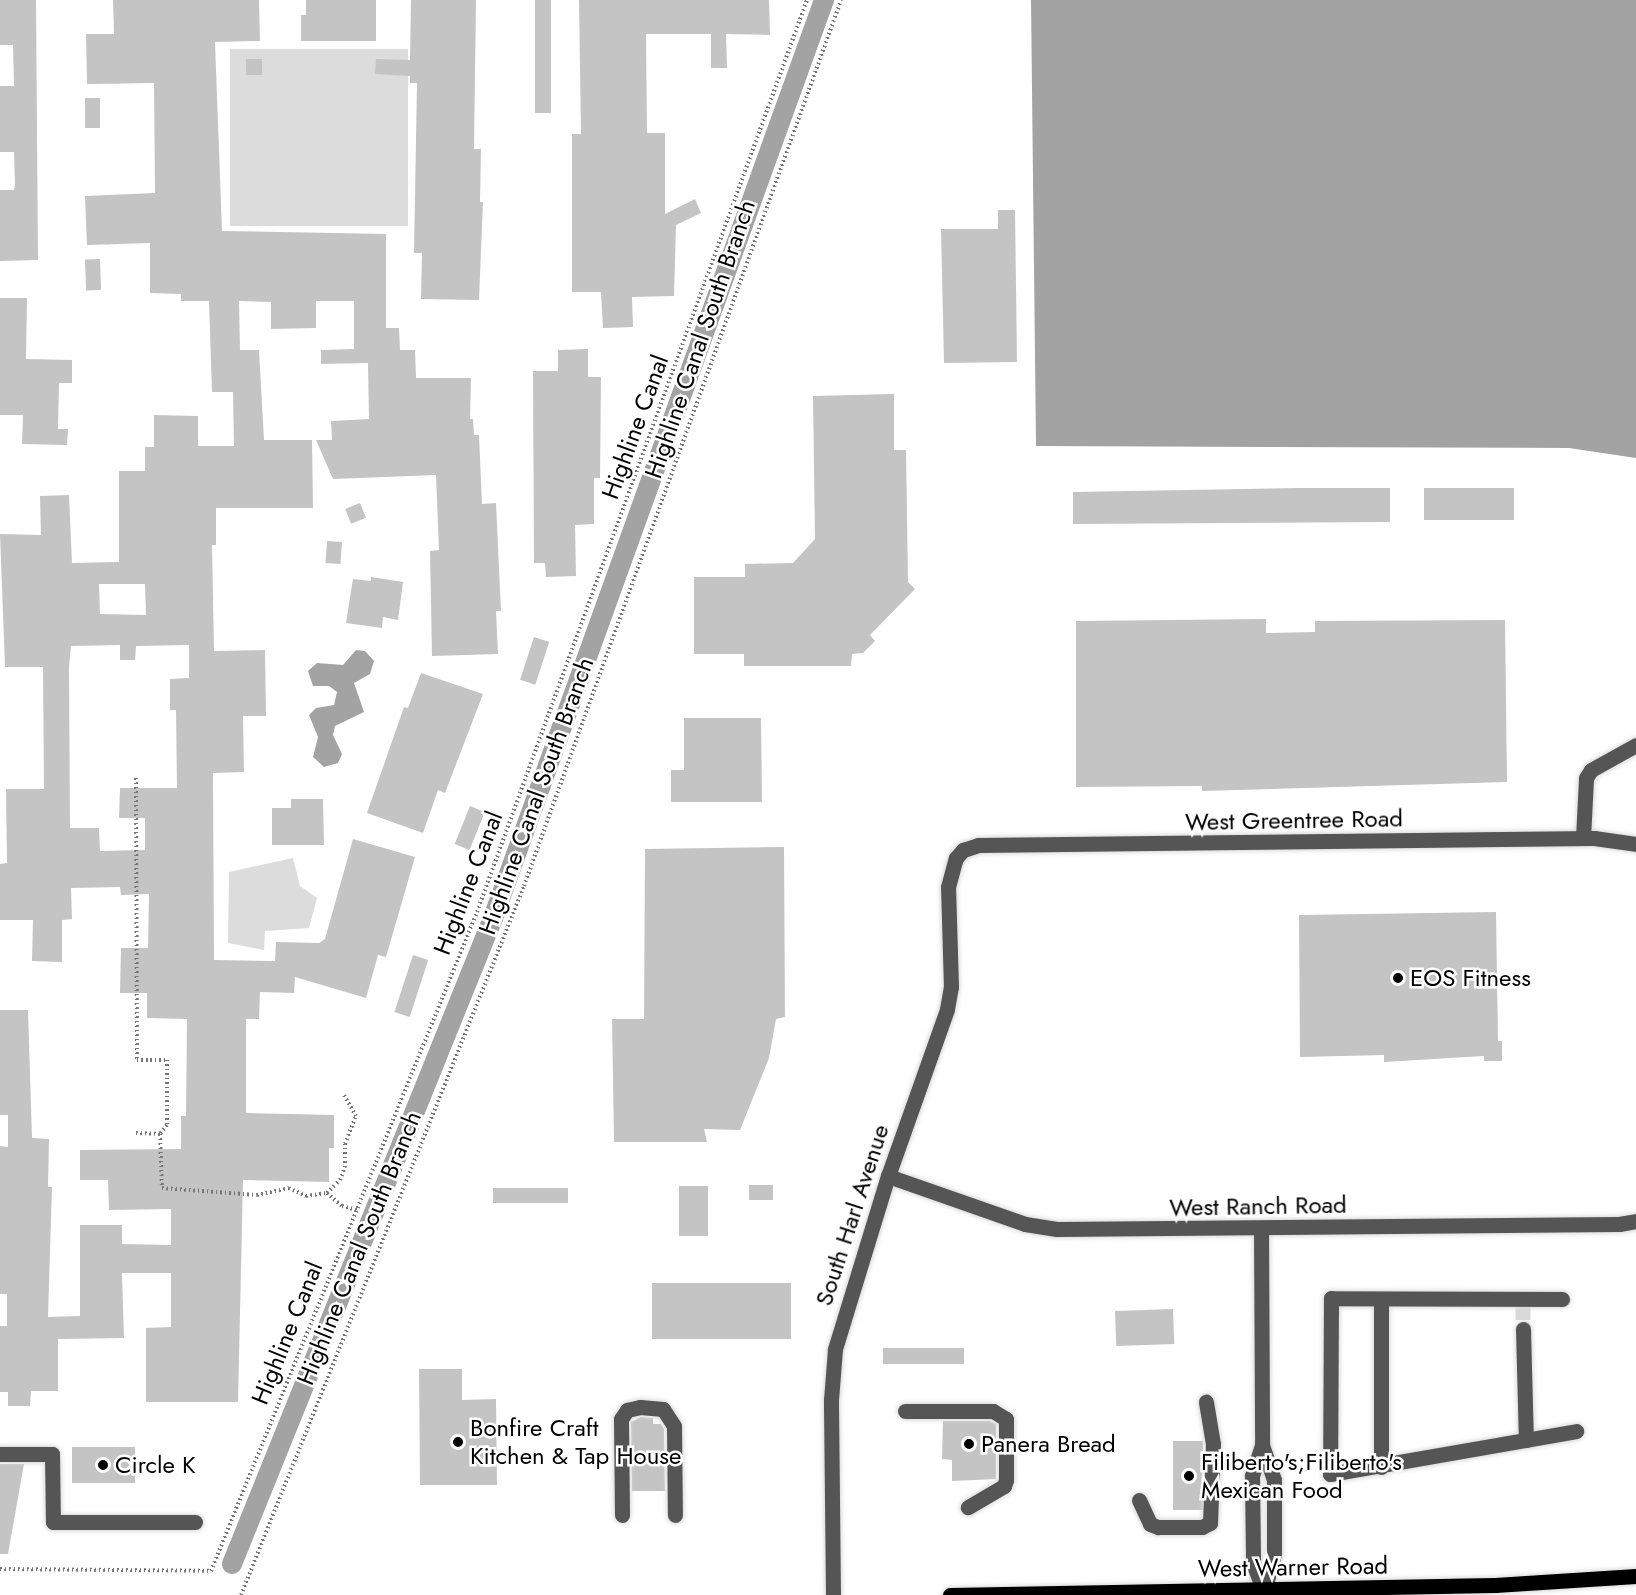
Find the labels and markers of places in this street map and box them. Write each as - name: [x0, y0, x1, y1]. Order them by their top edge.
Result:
- place label: EOS Fitness: [1410, 964, 1531, 992]
- marker: EOS Fitness: [1391, 971, 1405, 985]
- place label: Bonfire Craft Kitchen & Tap House: [470, 1414, 681, 1470]
- place label: Panera Bread: [981, 1430, 1116, 1458]
- marker: Bonfire Craft Kitchen & Tap House: [451, 1435, 465, 1449]
- marker: Panera Bread: [962, 1437, 976, 1451]
- place label: Filiberto's;Filiberto's Mexican Food: [1201, 1448, 1402, 1504]
- place label: Circle K: [115, 1451, 196, 1479]
- marker: Circle K: [96, 1458, 110, 1472]
- marker: Filiberto's;Filiberto's Mexican Food: [1182, 1469, 1196, 1483]

